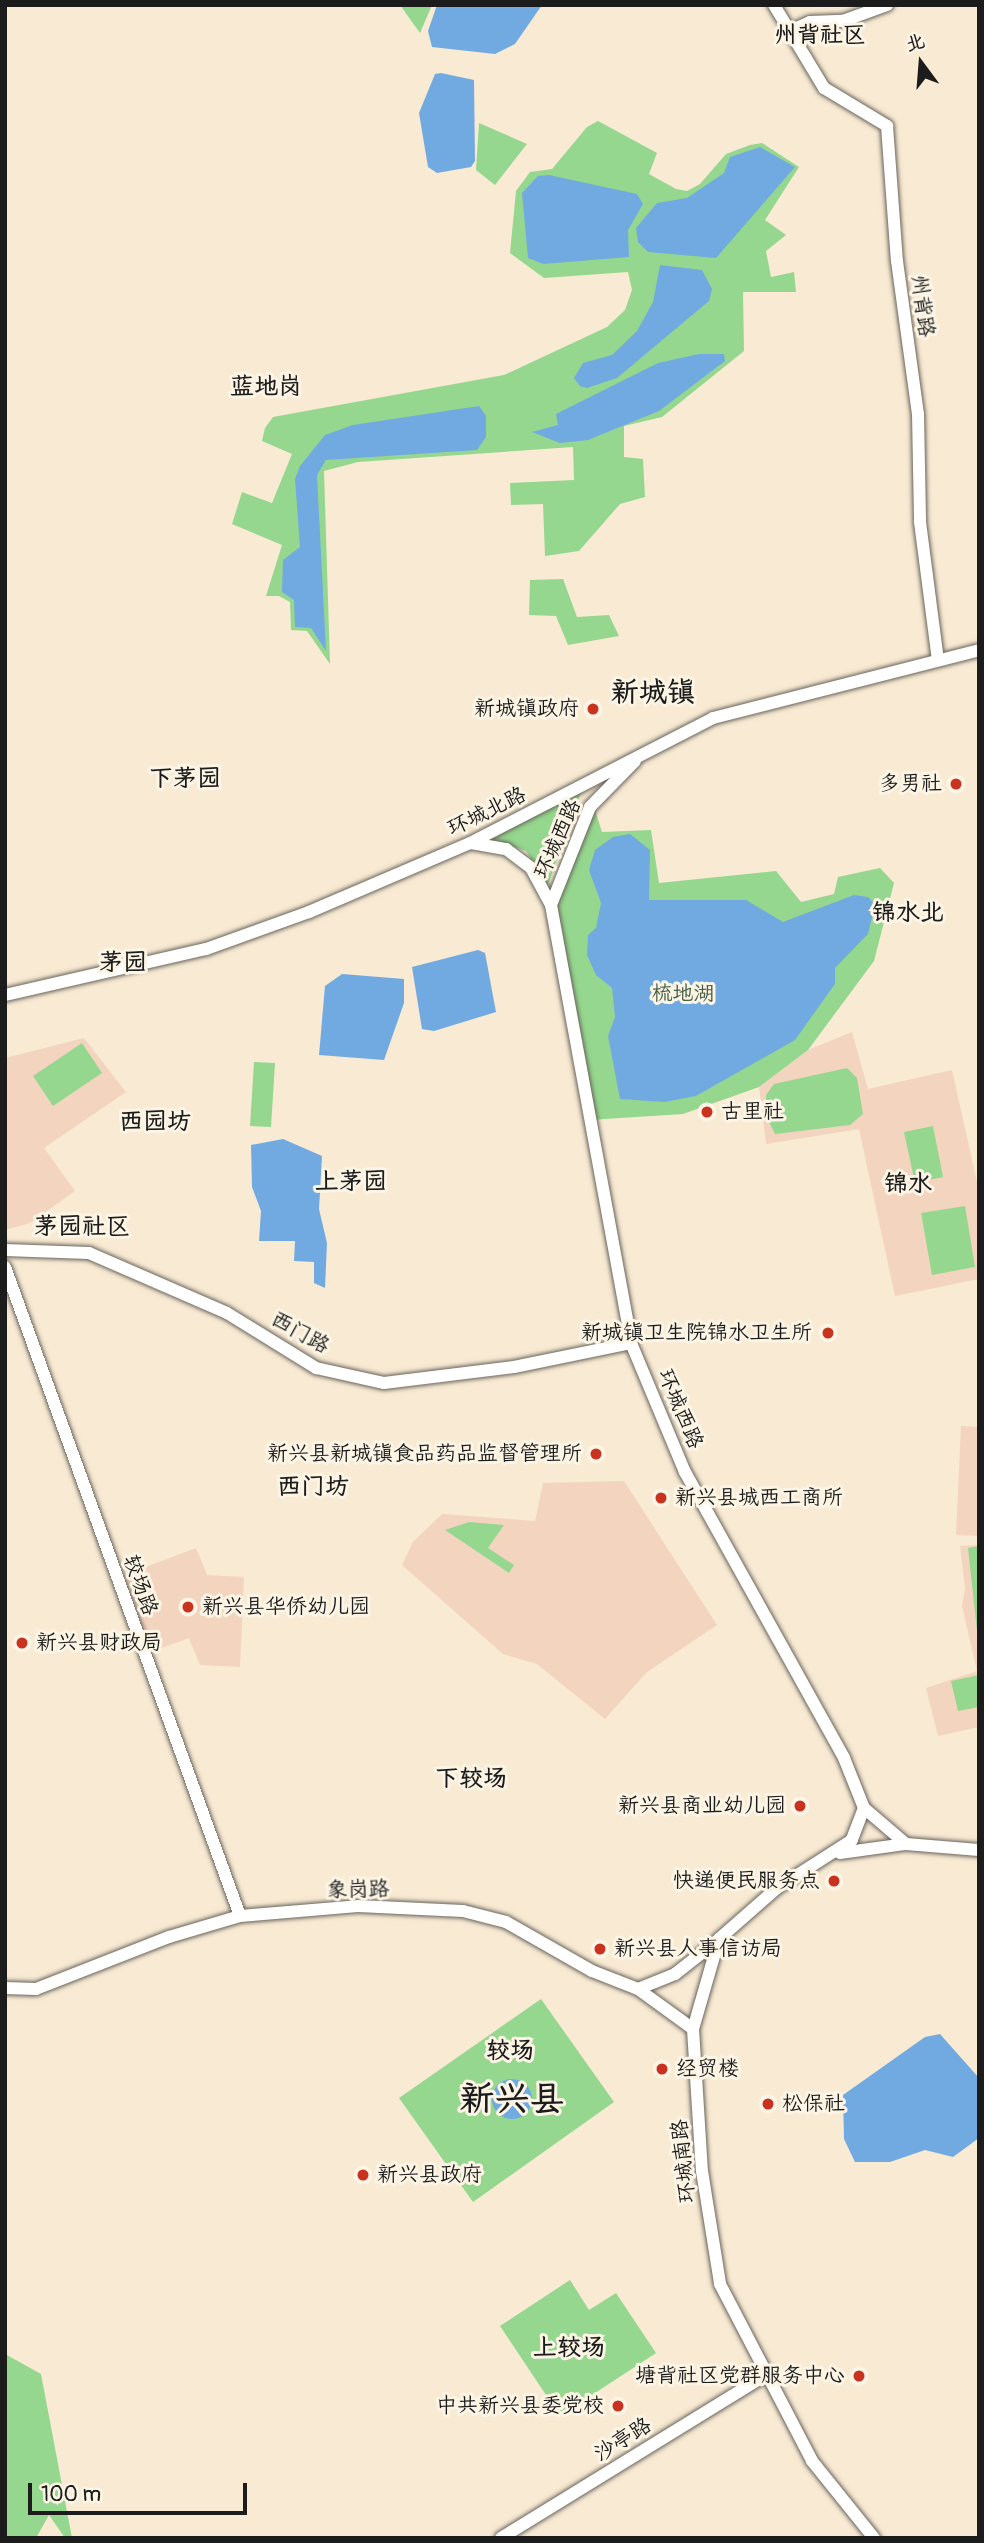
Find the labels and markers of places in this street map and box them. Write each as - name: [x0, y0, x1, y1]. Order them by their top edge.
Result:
- place label: 新城镇政府: [474, 696, 579, 722]
- marker: 新城镇政府: [585, 701, 601, 717]
- place label: 多男社: [879, 771, 942, 797]
- marker: 多男社: [948, 776, 964, 792]
- place label: 古里社: [721, 1099, 784, 1125]
- marker: 古里社: [699, 1104, 715, 1120]
- place label: 新城镇卫生院锦水卫生所: [581, 1320, 812, 1346]
- marker: 新城镇卫生院锦水卫生所: [818, 1323, 838, 1343]
- place label: 新兴县新城镇食品药品监督管理所: [267, 1441, 582, 1467]
- marker: 新兴县新城镇食品药品监督管理所: [588, 1446, 604, 1462]
- place label: 新兴县城西工商所: [675, 1485, 843, 1511]
- marker: 新兴县城西工商所: [653, 1490, 669, 1506]
- place label: 新兴县华侨幼儿园: [202, 1594, 370, 1620]
- marker: 新兴县华侨幼儿园: [180, 1599, 196, 1615]
- place label: 新兴县财政局: [36, 1630, 162, 1656]
- marker: 新兴县财政局: [14, 1635, 30, 1651]
- place label: 新兴县商业幼儿园: [618, 1793, 786, 1819]
- marker: 新兴县商业幼儿园: [792, 1798, 808, 1814]
- place label: 快递便民服务点: [673, 1868, 820, 1894]
- marker: 快递便民服务点: [826, 1873, 842, 1889]
- place label: 新兴县人事信访局: [614, 1936, 782, 1962]
- marker: 新兴县人事信访局: [592, 1941, 608, 1957]
- place label: 经贸楼: [676, 2056, 739, 2082]
- marker: 经贸楼: [654, 2061, 670, 2077]
- place label: 松保社: [782, 2091, 845, 2117]
- marker: 松保社: [760, 2096, 776, 2112]
- place label: 新兴县政府: [377, 2162, 482, 2188]
- marker: 新兴县政府: [355, 2167, 371, 2183]
- place label: 塘背社区党群服务中心: [635, 2363, 845, 2389]
- marker: 塘背社区党群服务中心: [851, 2368, 867, 2384]
- place label: 中共新兴县委党校: [436, 2393, 604, 2419]
- marker: 中共新兴县委党校: [610, 2398, 626, 2414]

